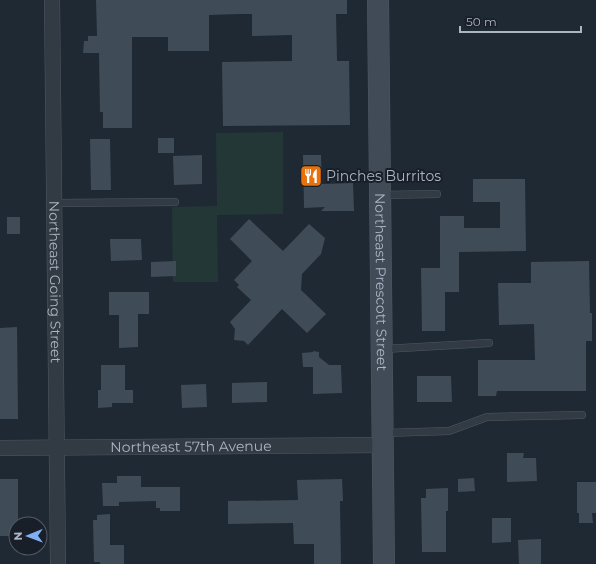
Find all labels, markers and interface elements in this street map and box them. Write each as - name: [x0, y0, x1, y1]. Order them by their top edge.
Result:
- scale bar: [460, 8, 581, 34]
- text: 50 m: [466, 14, 497, 29]
- restaurant icon: Pinches Burritos: [298, 163, 324, 189]
- place label: Pinches Burritos: [326, 167, 441, 185]
- street label: Northeast Prescott Street: [371, 193, 391, 371]
- street label: Northeast Going Street: [45, 201, 65, 364]
- street label: Northeast 57th Avenue: [110, 437, 272, 456]
- north arrow: [8, 516, 48, 556]
- text: N: [11, 532, 25, 541]

